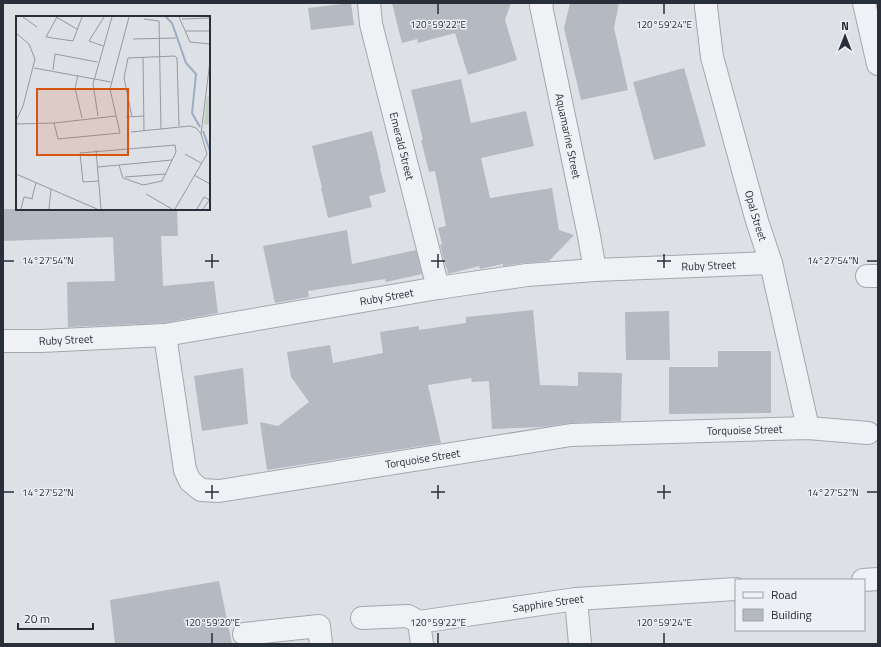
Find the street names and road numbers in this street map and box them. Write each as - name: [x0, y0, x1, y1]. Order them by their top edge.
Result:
- street label: Aquamarine Street: [551, 92, 585, 180]
- street label: Emerald Street: [386, 110, 418, 182]
- street label: Opal Street: [741, 189, 771, 243]
- street label: Ruby Street: [681, 256, 736, 275]
- street label: Ruby Street: [358, 284, 415, 309]
- street label: Ruby Street: [38, 330, 94, 349]
- street label: Torquoise Street: [707, 421, 783, 439]
- street label: Torquoise Street: [384, 445, 461, 472]
- street label: Sapphire Street: [511, 591, 584, 616]

